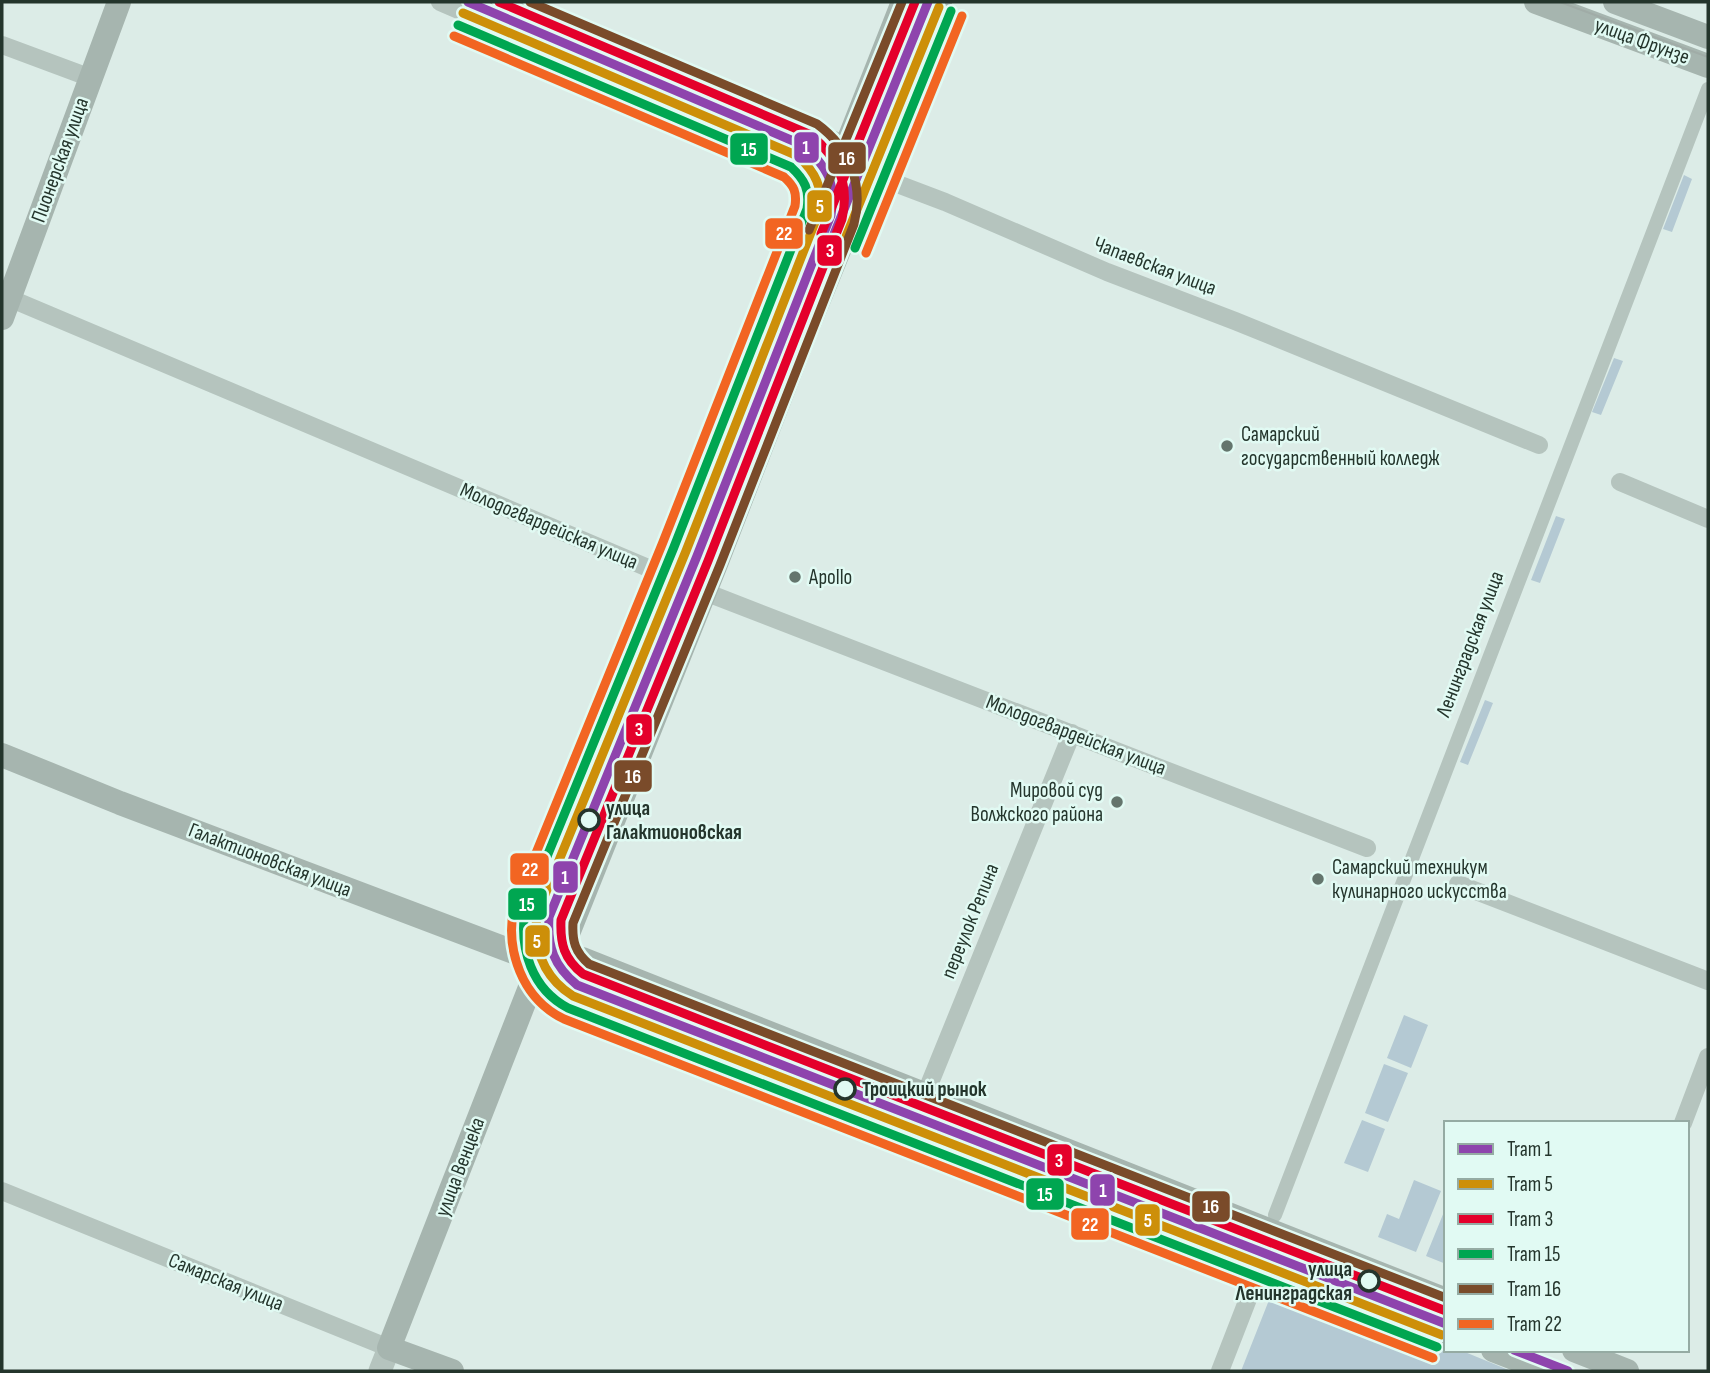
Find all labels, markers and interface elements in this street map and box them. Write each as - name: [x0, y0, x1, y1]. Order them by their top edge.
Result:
- street label: улица Фрунзе: [1591, 12, 1693, 70]
- street label: Пионерская улица: [26, 94, 94, 226]
- line badge: 1: [793, 131, 820, 164]
- line badge: 15: [729, 132, 769, 166]
- text: 1: [802, 137, 810, 160]
- text: 15: [741, 139, 757, 162]
- line badge: 16: [827, 141, 867, 175]
- text: 16: [839, 148, 855, 171]
- line badge: 5: [806, 189, 833, 223]
- text: 5: [816, 196, 824, 219]
- line badge: 22: [764, 217, 804, 250]
- text: 22: [776, 223, 792, 246]
- street label: Чапаевская улица: [1090, 231, 1220, 301]
- line badge: 3: [816, 234, 843, 267]
- text: 3: [826, 240, 834, 263]
- place label: Самарский государственный колледж: [1241, 422, 1440, 471]
- marker: Самарский государственный колледж: [1219, 438, 1235, 454]
- street label: Молодогвардейская улица: [456, 477, 642, 575]
- place label: Apollo: [808, 565, 852, 590]
- street label: Ленинградская улица: [1430, 568, 1509, 721]
- marker: Apollo: [787, 569, 803, 585]
- street label: Молодогвардейская улица: [982, 689, 1170, 781]
- line badge: 3: [625, 713, 653, 746]
- text: 3: [635, 719, 643, 742]
- line badge: 16: [613, 759, 653, 793]
- text: 16: [625, 766, 641, 789]
- place label: Мировой суд Волжского района: [971, 778, 1103, 827]
- marker: Мировой суд Волжского района: [1109, 794, 1125, 810]
- place label: улица Галактионовская: [606, 796, 742, 845]
- marker: улица Галактионовская: [578, 809, 600, 831]
- street label: Галактионовская улица: [185, 817, 355, 903]
- line badge: 22: [509, 852, 550, 886]
- place label: Самарский техникум кулинарного искусства: [1332, 855, 1507, 904]
- text: 22: [522, 859, 538, 882]
- line badge: 1: [552, 860, 579, 894]
- street label: переулок Репина: [936, 860, 1004, 982]
- text: 1: [561, 867, 569, 890]
- marker: Самарский техникум кулинарного искусства: [1310, 871, 1326, 887]
- line badge: 15: [507, 887, 548, 921]
- text: 15: [519, 894, 535, 917]
- line badge: 5: [524, 924, 551, 958]
- text: 5: [533, 931, 541, 954]
- place label: Троицкий рынок: [862, 1077, 987, 1102]
- marker: Троицкий рынок: [834, 1078, 856, 1100]
- street label: улица Венцека: [430, 1114, 490, 1220]
- legend: [1444, 1121, 1689, 1352]
- text: Tram 1: [1507, 1137, 1553, 1162]
- line badge: 3: [1046, 1143, 1073, 1177]
- text: 3: [1055, 1150, 1063, 1173]
- text: Tram 5: [1507, 1172, 1553, 1197]
- line badge: 1: [1089, 1173, 1116, 1207]
- line badge: 15: [1025, 1177, 1065, 1211]
- text: 1: [1099, 1180, 1107, 1203]
- text: 15: [1037, 1184, 1053, 1207]
- line badge: 16: [1191, 1190, 1231, 1223]
- text: 16: [1203, 1196, 1219, 1219]
- line badge: 5: [1134, 1203, 1161, 1237]
- line badge: 22: [1070, 1207, 1110, 1241]
- text: Tram 3: [1507, 1207, 1553, 1232]
- text: 5: [1144, 1210, 1152, 1233]
- text: 22: [1082, 1214, 1098, 1237]
- text: Tram 15: [1507, 1242, 1560, 1267]
- street label: Самарская улица: [165, 1248, 287, 1316]
- place label: улица Ленинградская: [1234, 1257, 1352, 1306]
- marker: улица Ленинградская: [1358, 1270, 1380, 1292]
- text: Tram 16: [1507, 1277, 1561, 1302]
- text: Tram 22: [1507, 1312, 1562, 1337]

